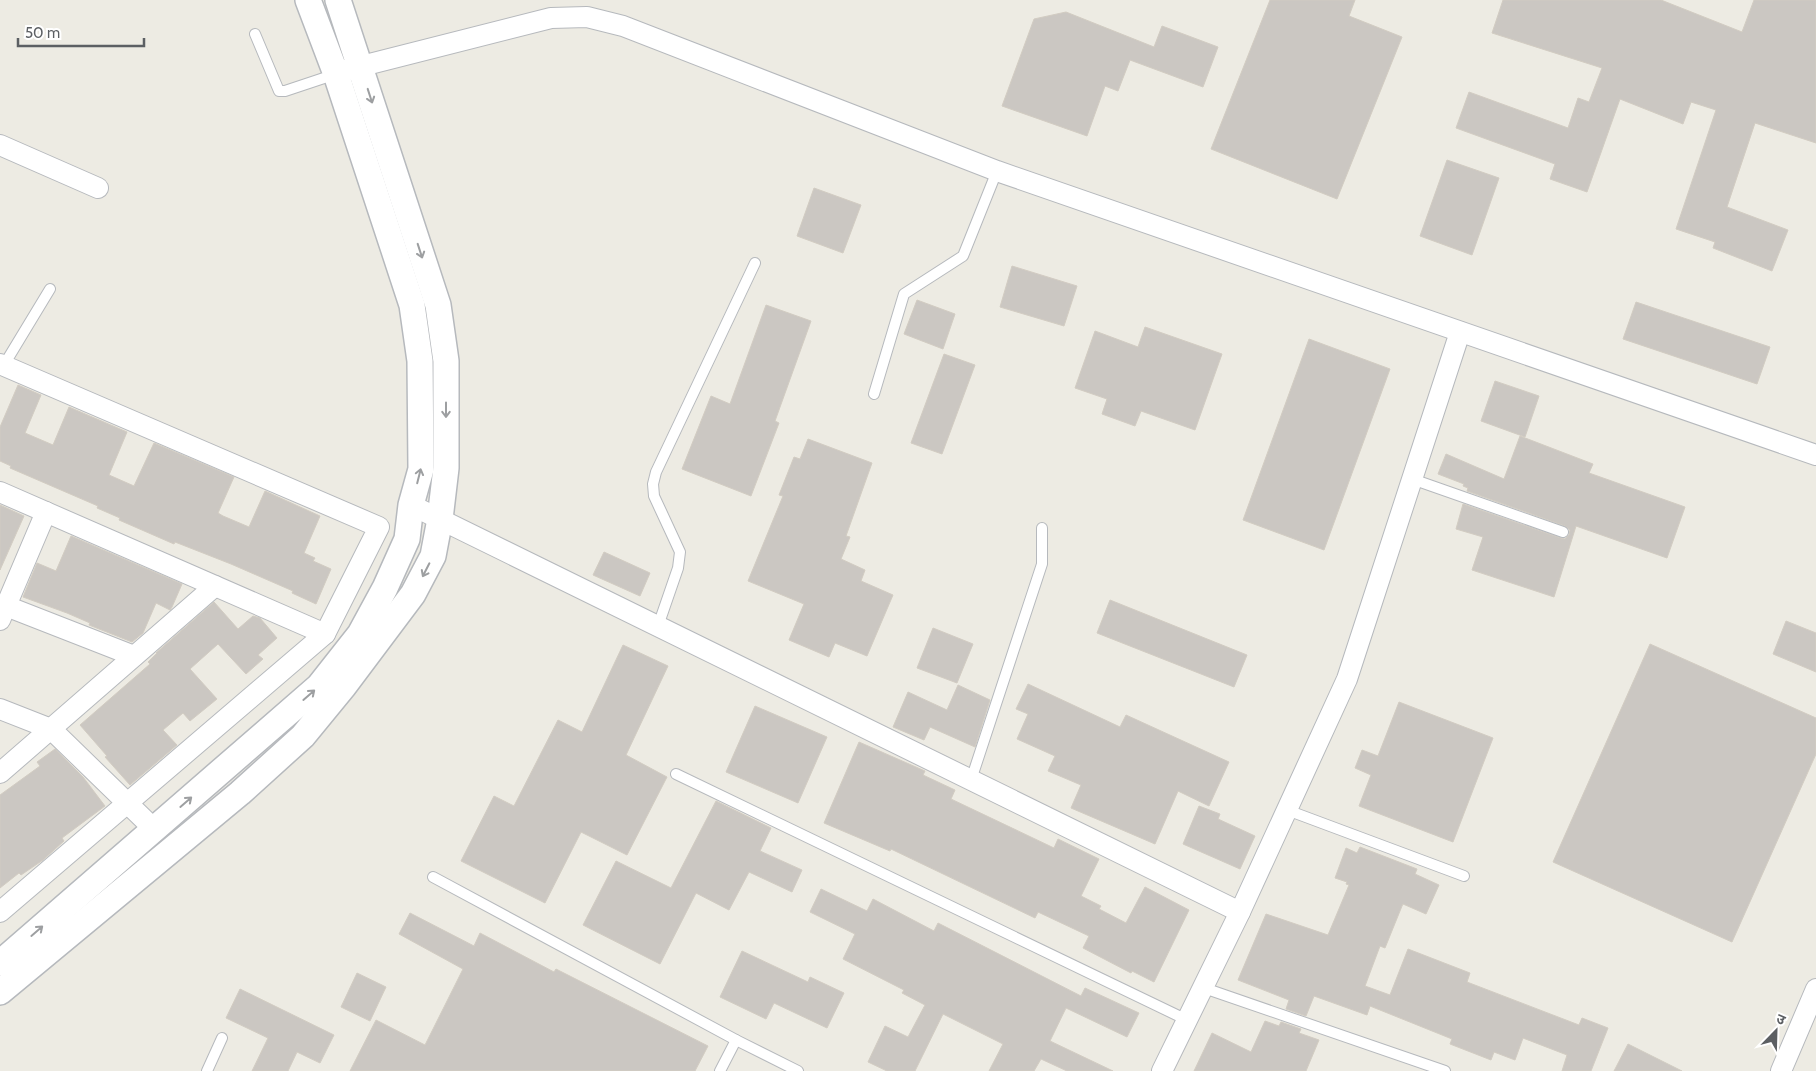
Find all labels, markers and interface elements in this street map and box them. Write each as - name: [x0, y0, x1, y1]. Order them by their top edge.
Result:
- scale bar: [18, 15, 144, 47]
- text: 50 m: [25, 24, 60, 42]
- one-way arrow: [365, 88, 375, 104]
- one-way arrow: [415, 242, 425, 258]
- one-way arrow: [441, 402, 451, 418]
- one-way arrow: [414, 469, 424, 485]
- one-way arrow: [421, 562, 431, 577]
- one-way arrow: [302, 690, 315, 701]
- one-way arrow: [179, 796, 192, 807]
- one-way arrow: [30, 925, 43, 937]
- north arrow: [1751, 1006, 1801, 1056]
- text: उ: [1774, 1009, 1789, 1029]

